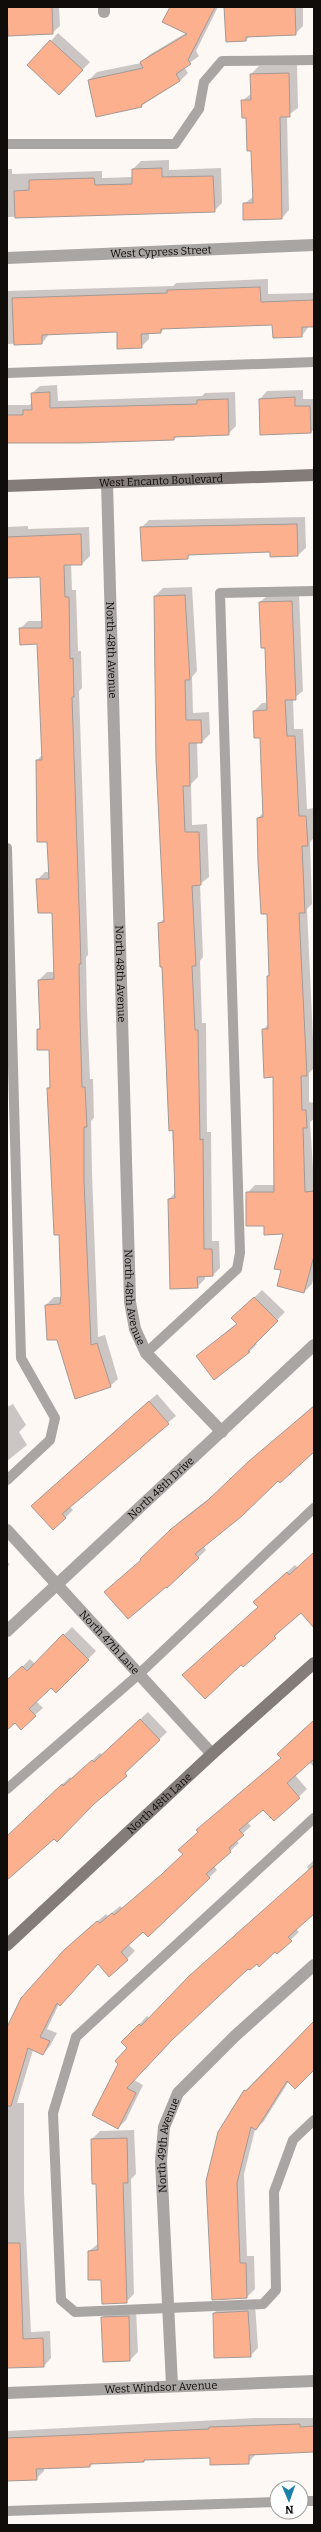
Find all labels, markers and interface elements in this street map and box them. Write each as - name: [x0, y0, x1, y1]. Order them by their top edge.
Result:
- street label: West Cypress Street: [110, 243, 212, 260]
- street label: West Encanto Boulevard: [99, 472, 224, 489]
- street label: North 48th Avenue: [104, 601, 120, 699]
- street label: North 48th Avenue: [113, 925, 129, 1023]
- street label: North 48th Avenue: [122, 1249, 148, 1347]
- street label: North 48th Drive: [125, 1454, 196, 1522]
- street label: North 47th Lane: [77, 1607, 142, 1677]
- street label: North 48th Lane: [124, 1770, 194, 1836]
- street label: North 49th Avenue: [154, 2096, 182, 2193]
- street label: West Windsor Avenue: [104, 2378, 218, 2396]
- north arrow: [269, 2480, 309, 2520]
- text: N: [284, 2503, 294, 2516]

